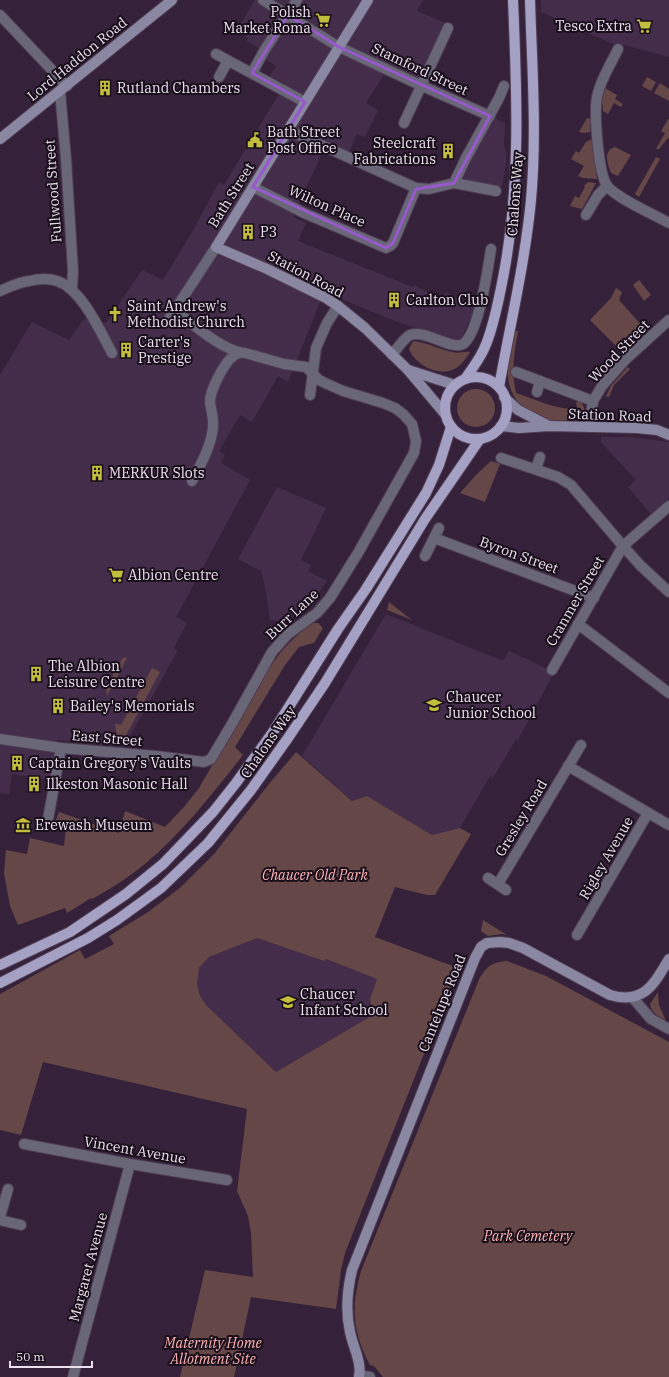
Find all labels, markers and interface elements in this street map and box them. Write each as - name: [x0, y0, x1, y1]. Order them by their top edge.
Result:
- place label: Polish Market Roma: [223, 3, 311, 37]
- supermarket icon: Polish Market Roma: [314, 11, 332, 29]
- street label: Lord Haddon Road: [23, 13, 131, 105]
- place label: Tesco Extra: [555, 17, 632, 35]
- supermarket icon: Tesco Extra: [635, 17, 653, 35]
- street label: Stamford Street: [369, 39, 471, 99]
- building icon: Rutland Chambers: [96, 79, 114, 97]
- place label: Rutland Chambers: [117, 79, 241, 97]
- place label: Bath Street Post Office: [267, 123, 340, 157]
- public building icon: Bath Street Post Office: [246, 131, 264, 149]
- place label: Steelcraft Fabrications: [354, 134, 436, 168]
- street label: Fullwood Street: [40, 139, 66, 243]
- building icon: Steelcraft Fabrications: [439, 142, 457, 160]
- street label: Chalons Way: [503, 151, 527, 237]
- street label: Bath Street: [204, 159, 258, 231]
- street label: Wilton Place: [286, 181, 368, 231]
- building icon: P3: [239, 223, 257, 241]
- place label: P3: [260, 223, 277, 241]
- street label: Station Road: [265, 246, 348, 302]
- building icon: Carlton Club: [385, 291, 403, 309]
- place label: Carlton Club: [406, 291, 488, 309]
- place label: Saint Andrew's Methodist Church: [127, 297, 245, 331]
- church icon: Saint Andrew's Methodist Church: [106, 305, 124, 323]
- street label: Wood Street: [585, 316, 653, 386]
- place label: Carter's Prestige: [138, 333, 191, 367]
- building icon: Carter's Prestige: [117, 341, 135, 359]
- street label: Station Road: [568, 405, 653, 425]
- building icon: MERKUR Slots: [88, 464, 106, 482]
- place label: MERKUR Slots: [109, 464, 205, 482]
- street label: Byron Street: [477, 532, 561, 578]
- street label: Cranmer Street: [542, 553, 608, 649]
- supermarket icon: Albion Centre: [107, 566, 125, 584]
- place label: Albion Centre: [128, 566, 219, 584]
- street label: Burr Lane: [262, 585, 322, 643]
- place label: The Albion Leisure Centre: [48, 657, 145, 691]
- building icon: The Albion Leisure Centre: [27, 665, 45, 683]
- place label: Chaucer Junior School: [446, 688, 536, 722]
- school or university icon: Chaucer Junior School: [425, 696, 443, 714]
- building icon: Bailey's Memorials: [49, 697, 67, 715]
- place label: Bailey's Memorials: [70, 697, 195, 715]
- street label: Chalons Way: [236, 702, 300, 782]
- street label: East Street: [71, 726, 143, 750]
- building icon: Captain Gregory's Vaults: [8, 754, 26, 772]
- place label: Captain Gregory's Vaults: [29, 754, 191, 772]
- building icon: Ilkeston Masonic Hall: [25, 775, 43, 793]
- place label: Ilkeston Masonic Hall: [46, 775, 188, 793]
- street label: Gresley Road: [491, 776, 551, 860]
- street label: Rigley Avenue: [575, 813, 637, 903]
- museum icon: Erewash Museum: [14, 816, 32, 834]
- place label: Erewash Museum: [35, 816, 152, 834]
- park label: Chaucer Old Park: [262, 866, 368, 884]
- street label: Cantelupe Road: [414, 951, 470, 1054]
- place label: Chaucer Infant School: [300, 985, 388, 1019]
- school or university icon: Chaucer Infant School: [279, 993, 297, 1011]
- street label: Vincent Avenue: [83, 1132, 187, 1168]
- street label: Margaret Avenue: [65, 1210, 111, 1324]
- park label: Park Cemetery: [483, 1227, 574, 1245]
- park label: Maternity Home Allotment Site: [163, 1334, 262, 1368]
- scale bar: [10, 1343, 92, 1369]
- text: 50 m: [16, 1349, 45, 1364]

